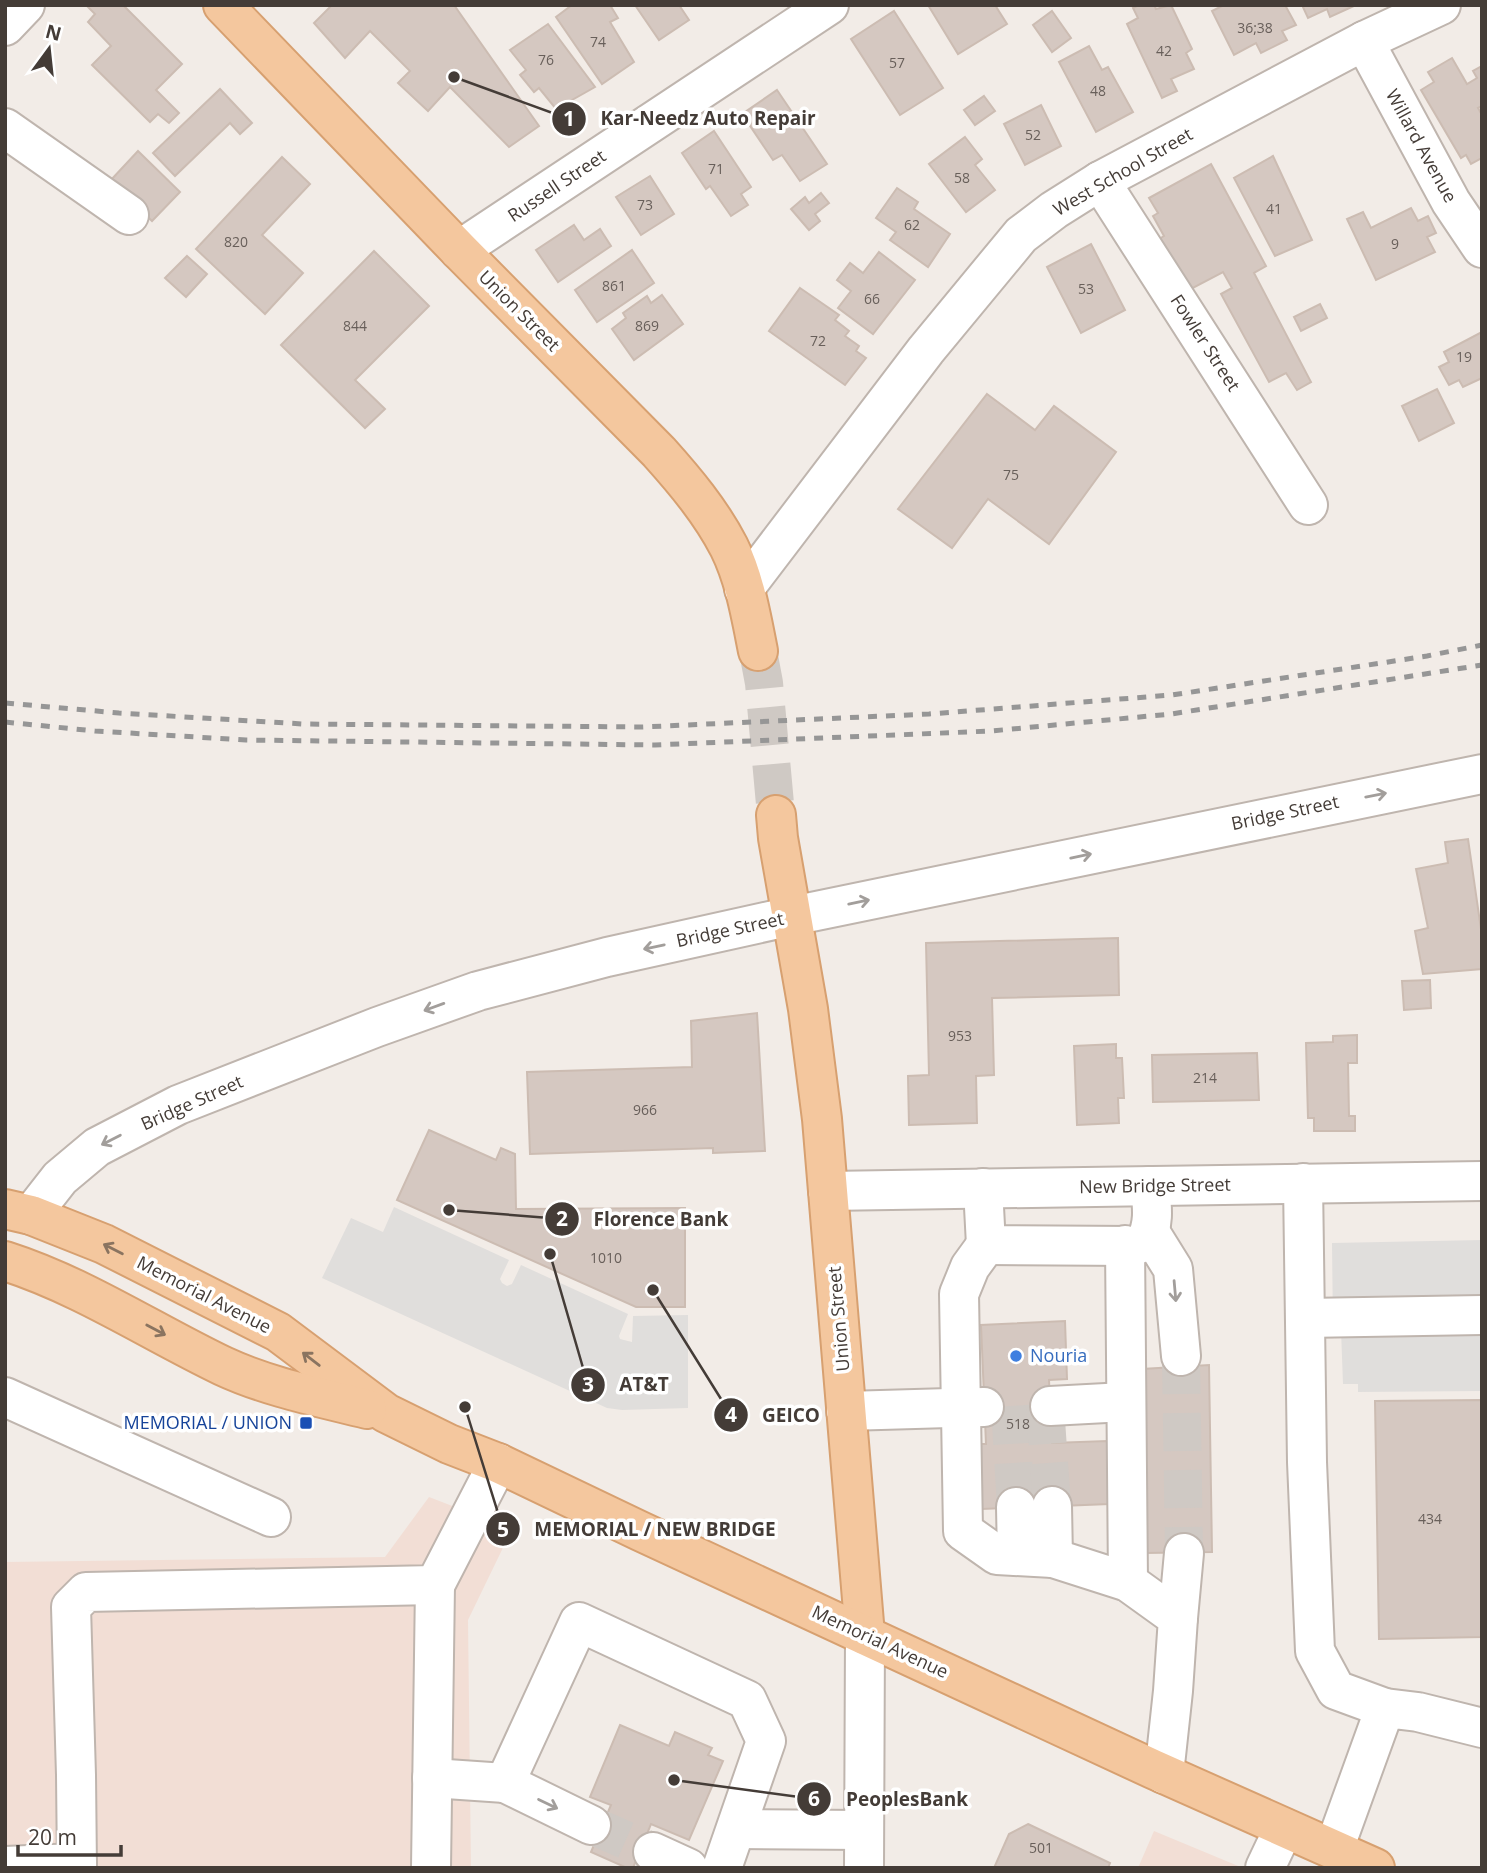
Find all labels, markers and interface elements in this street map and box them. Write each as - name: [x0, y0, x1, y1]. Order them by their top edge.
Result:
- north arrow: [14, 14, 84, 84]
- text: N: [43, 18, 64, 47]
- house number: 36;38: [1237, 18, 1273, 37]
- house number: 74: [590, 32, 606, 51]
- house number: 42: [1156, 41, 1172, 60]
- house number: 76: [538, 50, 554, 69]
- house number: 57: [889, 53, 905, 72]
- house number: 48: [1090, 81, 1106, 100]
- street label: Willard Avenue: [1381, 85, 1463, 206]
- callout: Kar-Needz Auto Repair: [551, 99, 829, 139]
- text: 1: [563, 104, 575, 132]
- text: Kar-Needz Auto Repair: [600, 105, 816, 131]
- street label: West School Street: [1048, 121, 1197, 221]
- house number: 52: [1025, 125, 1041, 144]
- street label: Russell Street: [503, 144, 610, 227]
- house number: 71: [708, 159, 724, 178]
- house number: 58: [954, 168, 970, 187]
- house number: 73: [637, 195, 653, 214]
- house number: 41: [1266, 199, 1282, 218]
- house number: 62: [904, 215, 920, 234]
- house number: 820: [224, 232, 248, 251]
- house number: 9: [1391, 234, 1399, 253]
- street label: Union Street: [474, 264, 566, 356]
- house number: 861: [602, 276, 626, 295]
- house number: 53: [1078, 279, 1094, 298]
- house number: 66: [864, 289, 880, 308]
- street label: Fowler Street: [1166, 289, 1246, 396]
- house number: 844: [343, 316, 367, 335]
- house number: 869: [635, 316, 659, 335]
- house number: 72: [810, 331, 826, 350]
- house number: 19: [1456, 347, 1472, 366]
- house number: 75: [1003, 465, 1019, 484]
- one-way arrow: [1364, 787, 1387, 801]
- street label: Bridge Street: [1229, 789, 1341, 835]
- one-way arrow: [1070, 848, 1092, 861]
- one-way arrow: [847, 895, 870, 909]
- street label: Bridge Street: [674, 906, 786, 952]
- one-way arrow: [643, 941, 665, 954]
- one-way arrow: [424, 1002, 446, 1014]
- house number: 953: [948, 1026, 972, 1045]
- house number: 214: [1193, 1068, 1217, 1087]
- street label: Bridge Street: [137, 1069, 246, 1135]
- house number: 966: [633, 1100, 657, 1119]
- one-way arrow: [101, 1133, 122, 1147]
- street label: New Bridge Street: [1079, 1172, 1231, 1198]
- callout: Florence Bank: [545, 1199, 742, 1239]
- text: 2: [556, 1204, 568, 1232]
- text: Florence Bank: [594, 1206, 729, 1232]
- one-way arrow: [103, 1242, 124, 1256]
- house number: 1010: [590, 1248, 622, 1267]
- street label: Memorial Avenue: [133, 1250, 276, 1338]
- street label: Union Street: [821, 1265, 855, 1373]
- one-way arrow: [1169, 1279, 1182, 1302]
- one-way arrow: [145, 1324, 166, 1337]
- place label: Nouria: [1030, 1343, 1087, 1367]
- marker: Nouria: [1008, 1348, 1024, 1364]
- one-way arrow: [303, 1351, 321, 1366]
- callout: AT&T: [570, 1365, 682, 1405]
- text: 3: [582, 1370, 594, 1398]
- text: AT&T: [619, 1371, 669, 1397]
- callout: GEICO: [713, 1395, 834, 1435]
- text: 4: [725, 1400, 737, 1428]
- text: GEICO: [762, 1402, 820, 1428]
- place label: MEMORIAL / UNION: [123, 1410, 292, 1434]
- house number: 518: [1006, 1414, 1030, 1433]
- marker: MEMORIAL / UNION: [298, 1415, 314, 1431]
- callout: MEMORIAL / NEW BRIDGE: [485, 1509, 790, 1549]
- house number: 434: [1418, 1509, 1442, 1528]
- text: 5: [497, 1515, 509, 1543]
- text: MEMORIAL / NEW BRIDGE: [534, 1516, 776, 1542]
- street label: Memorial Avenue: [808, 1599, 952, 1683]
- callout: PeoplesBank: [797, 1779, 981, 1819]
- text: 6: [808, 1784, 820, 1812]
- text: PeoplesBank: [846, 1786, 968, 1812]
- one-way arrow: [537, 1798, 558, 1811]
- scale bar: [18, 1814, 121, 1858]
- text: 20 m: [28, 1823, 77, 1851]
- house number: 501: [1029, 1838, 1053, 1857]

